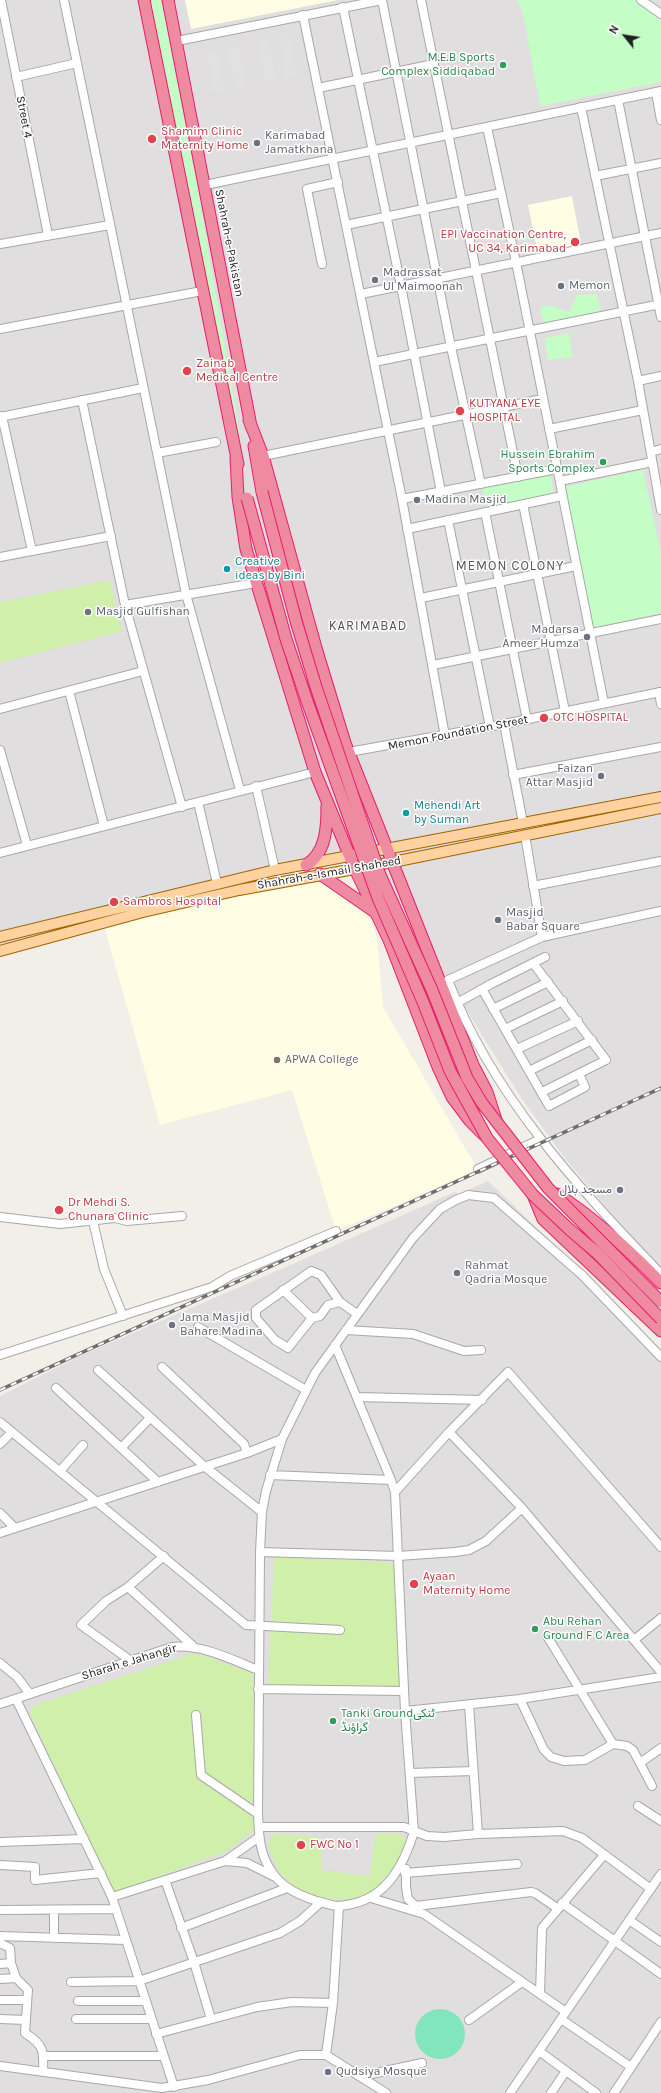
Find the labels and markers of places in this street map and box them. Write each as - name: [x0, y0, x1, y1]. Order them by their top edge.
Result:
- place label: M.E.B Sports Complex Siddiqabad: [381, 51, 495, 79]
- marker: M.E.B Sports Complex Siddiqabad: [498, 60, 508, 70]
- place label: Shamim Clinic Maternity Home: [161, 125, 249, 153]
- place label: Karimabad Jamatkhana: [265, 129, 333, 157]
- marker: Shamim Clinic Maternity Home: [146, 133, 158, 145]
- marker: Karimabad Jamatkhana: [252, 138, 262, 148]
- place label: EPI Vaccination Centre, UC 34, Karimabad: [441, 228, 566, 256]
- marker: EPI Vaccination Centre, UC 34, Karimabad: [569, 236, 581, 248]
- place label: Madrassat Ul Maimoonah: [383, 266, 463, 294]
- marker: Madrassat Ul Maimoonah: [370, 275, 380, 285]
- place label: Memon: [569, 279, 610, 293]
- marker: Memon: [556, 281, 566, 291]
- place label: Zainab Medical Centre: [196, 357, 278, 385]
- marker: Zainab Medical Centre: [181, 365, 193, 377]
- place label: KUTYANA EYE HOSPITAL: [469, 397, 541, 425]
- marker: KUTYANA EYE HOSPITAL: [454, 405, 466, 417]
- place label: Hussein Ebrahim Sports Complex: [500, 448, 595, 476]
- marker: Hussein Ebrahim Sports Complex: [598, 457, 608, 467]
- place label: Madina Masjid: [425, 493, 507, 507]
- marker: Madina Masjid: [412, 495, 422, 505]
- place label: Creative ideas by Bini: [235, 555, 305, 583]
- marker: Creative ideas by Bini: [222, 564, 232, 574]
- place label: Masjid Gulfishan: [96, 605, 190, 619]
- marker: Masjid Gulfishan: [83, 607, 93, 617]
- place label: Madarsa Ameer Humza: [503, 623, 579, 651]
- marker: Madarsa Ameer Humza: [582, 632, 592, 642]
- place label: OTC HOSPITAL: [553, 711, 628, 725]
- marker: OTC HOSPITAL: [538, 712, 550, 724]
- place label: Faizan Attar Masjid: [526, 762, 593, 790]
- marker: Faizan Attar Masjid: [596, 771, 606, 781]
- place label: Mehendi Art by Suman: [414, 799, 480, 827]
- marker: Mehendi Art by Suman: [401, 808, 411, 818]
- place label: Sambros Hospital: [123, 895, 221, 909]
- marker: Sambros Hospital: [108, 896, 120, 908]
- place label: Masjid Babar Square: [506, 906, 580, 934]
- marker: Masjid Babar Square: [493, 915, 503, 925]
- place label: APWA College: [285, 1053, 358, 1067]
- marker: APWA College: [272, 1055, 282, 1065]
- place label: مسجد بلال: [560, 1183, 612, 1197]
- marker: مسجد بلال: [615, 1185, 625, 1195]
- place label: Dr Mehdi S. Chunara Clinic: [68, 1196, 149, 1224]
- marker: Dr Mehdi S. Chunara Clinic: [53, 1204, 65, 1216]
- place label: Rahmat Qadria Mosque: [465, 1259, 547, 1287]
- marker: Rahmat Qadria Mosque: [452, 1268, 462, 1278]
- place label: Jama Masjid Bahare Madina: [180, 1311, 263, 1339]
- marker: Jama Masjid Bahare Madina: [167, 1320, 177, 1330]
- place label: Ayaan Maternity Home: [423, 1570, 511, 1598]
- marker: Ayaan Maternity Home: [408, 1578, 420, 1590]
- place label: Abu Rehan Ground F C Area: [543, 1615, 629, 1643]
- marker: Abu Rehan Ground F C Area: [530, 1624, 540, 1634]
- place label: Tanki Groundٹنکی گراؤنڈ: [341, 1707, 435, 1735]
- marker: Tanki Groundٹنکی گراؤنڈ: [328, 1716, 338, 1726]
- place label: FWC No 1: [310, 1838, 359, 1852]
- marker: FWC No 1: [295, 1839, 307, 1851]
- place label: Qudsiya Mosque: [336, 2065, 427, 2079]
- marker: Qudsiya Mosque: [323, 2067, 333, 2077]

